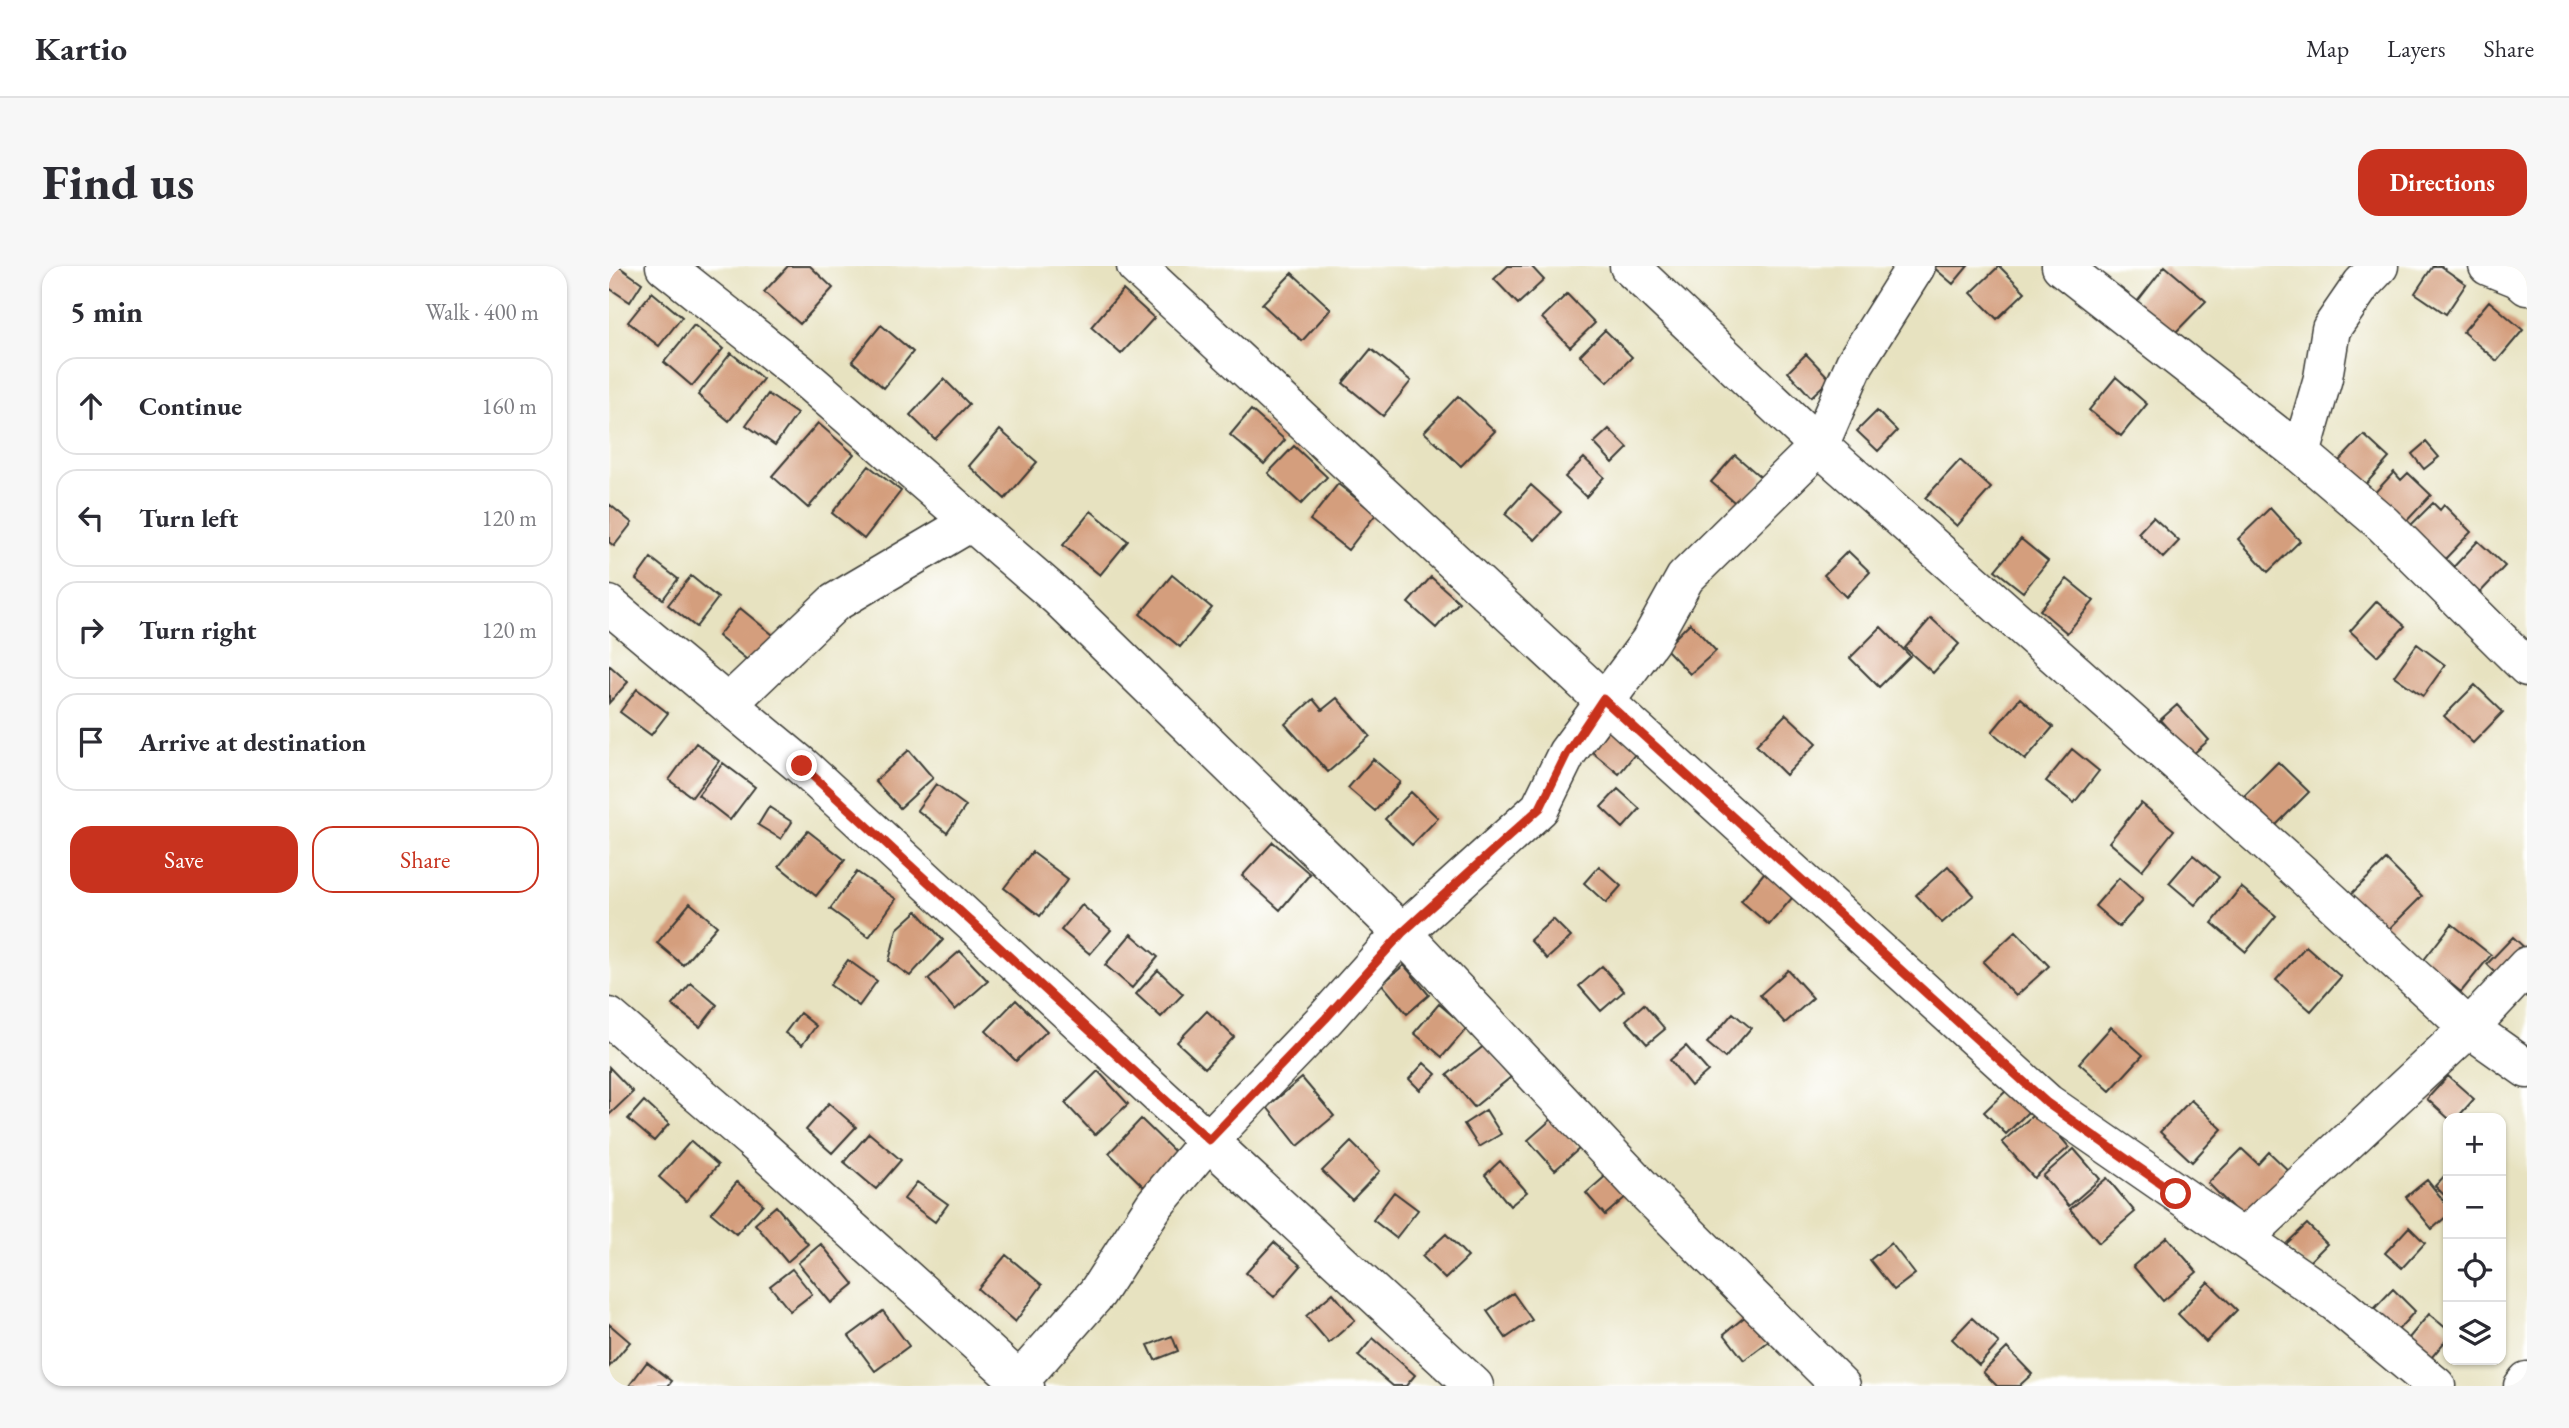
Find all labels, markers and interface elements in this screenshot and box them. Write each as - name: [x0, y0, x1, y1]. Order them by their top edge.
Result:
- text: Kartio: [35, 27, 127, 70]
- text: Map: [2306, 33, 2349, 64]
- text: Layers: [2387, 33, 2446, 64]
- text: Share: [2484, 33, 2534, 64]
- button: Directions: [2358, 149, 2527, 216]
- text: Find us: [42, 150, 194, 214]
- text: 5 min: [70, 292, 143, 331]
- text: Walk · 400 m: [425, 297, 539, 327]
- icon: ahead: [72, 387, 110, 425]
- text: Continue: [139, 389, 242, 423]
- text: 160 m: [481, 391, 537, 421]
- icon: left: [72, 499, 110, 537]
- text: Turn left: [139, 501, 238, 535]
- text: 120 m: [481, 503, 537, 533]
- icon: right: [72, 611, 110, 649]
- text: Turn right: [139, 613, 257, 647]
- text: 120 m: [481, 615, 537, 645]
- icon: arrive: [72, 723, 110, 761]
- text: Arrive at destination: [139, 725, 366, 759]
- route end: [786, 750, 817, 781]
- button: Save: [70, 826, 298, 893]
- button: Share: [312, 826, 539, 893]
- map controls: [2443, 1113, 2506, 1365]
- button: +: [2443, 1113, 2506, 1176]
- button: −: [2443, 1176, 2506, 1239]
- route start: [2160, 1178, 2191, 1209]
- button: locate: [2443, 1239, 2506, 1302]
- button: layers: [2443, 1302, 2506, 1365]

